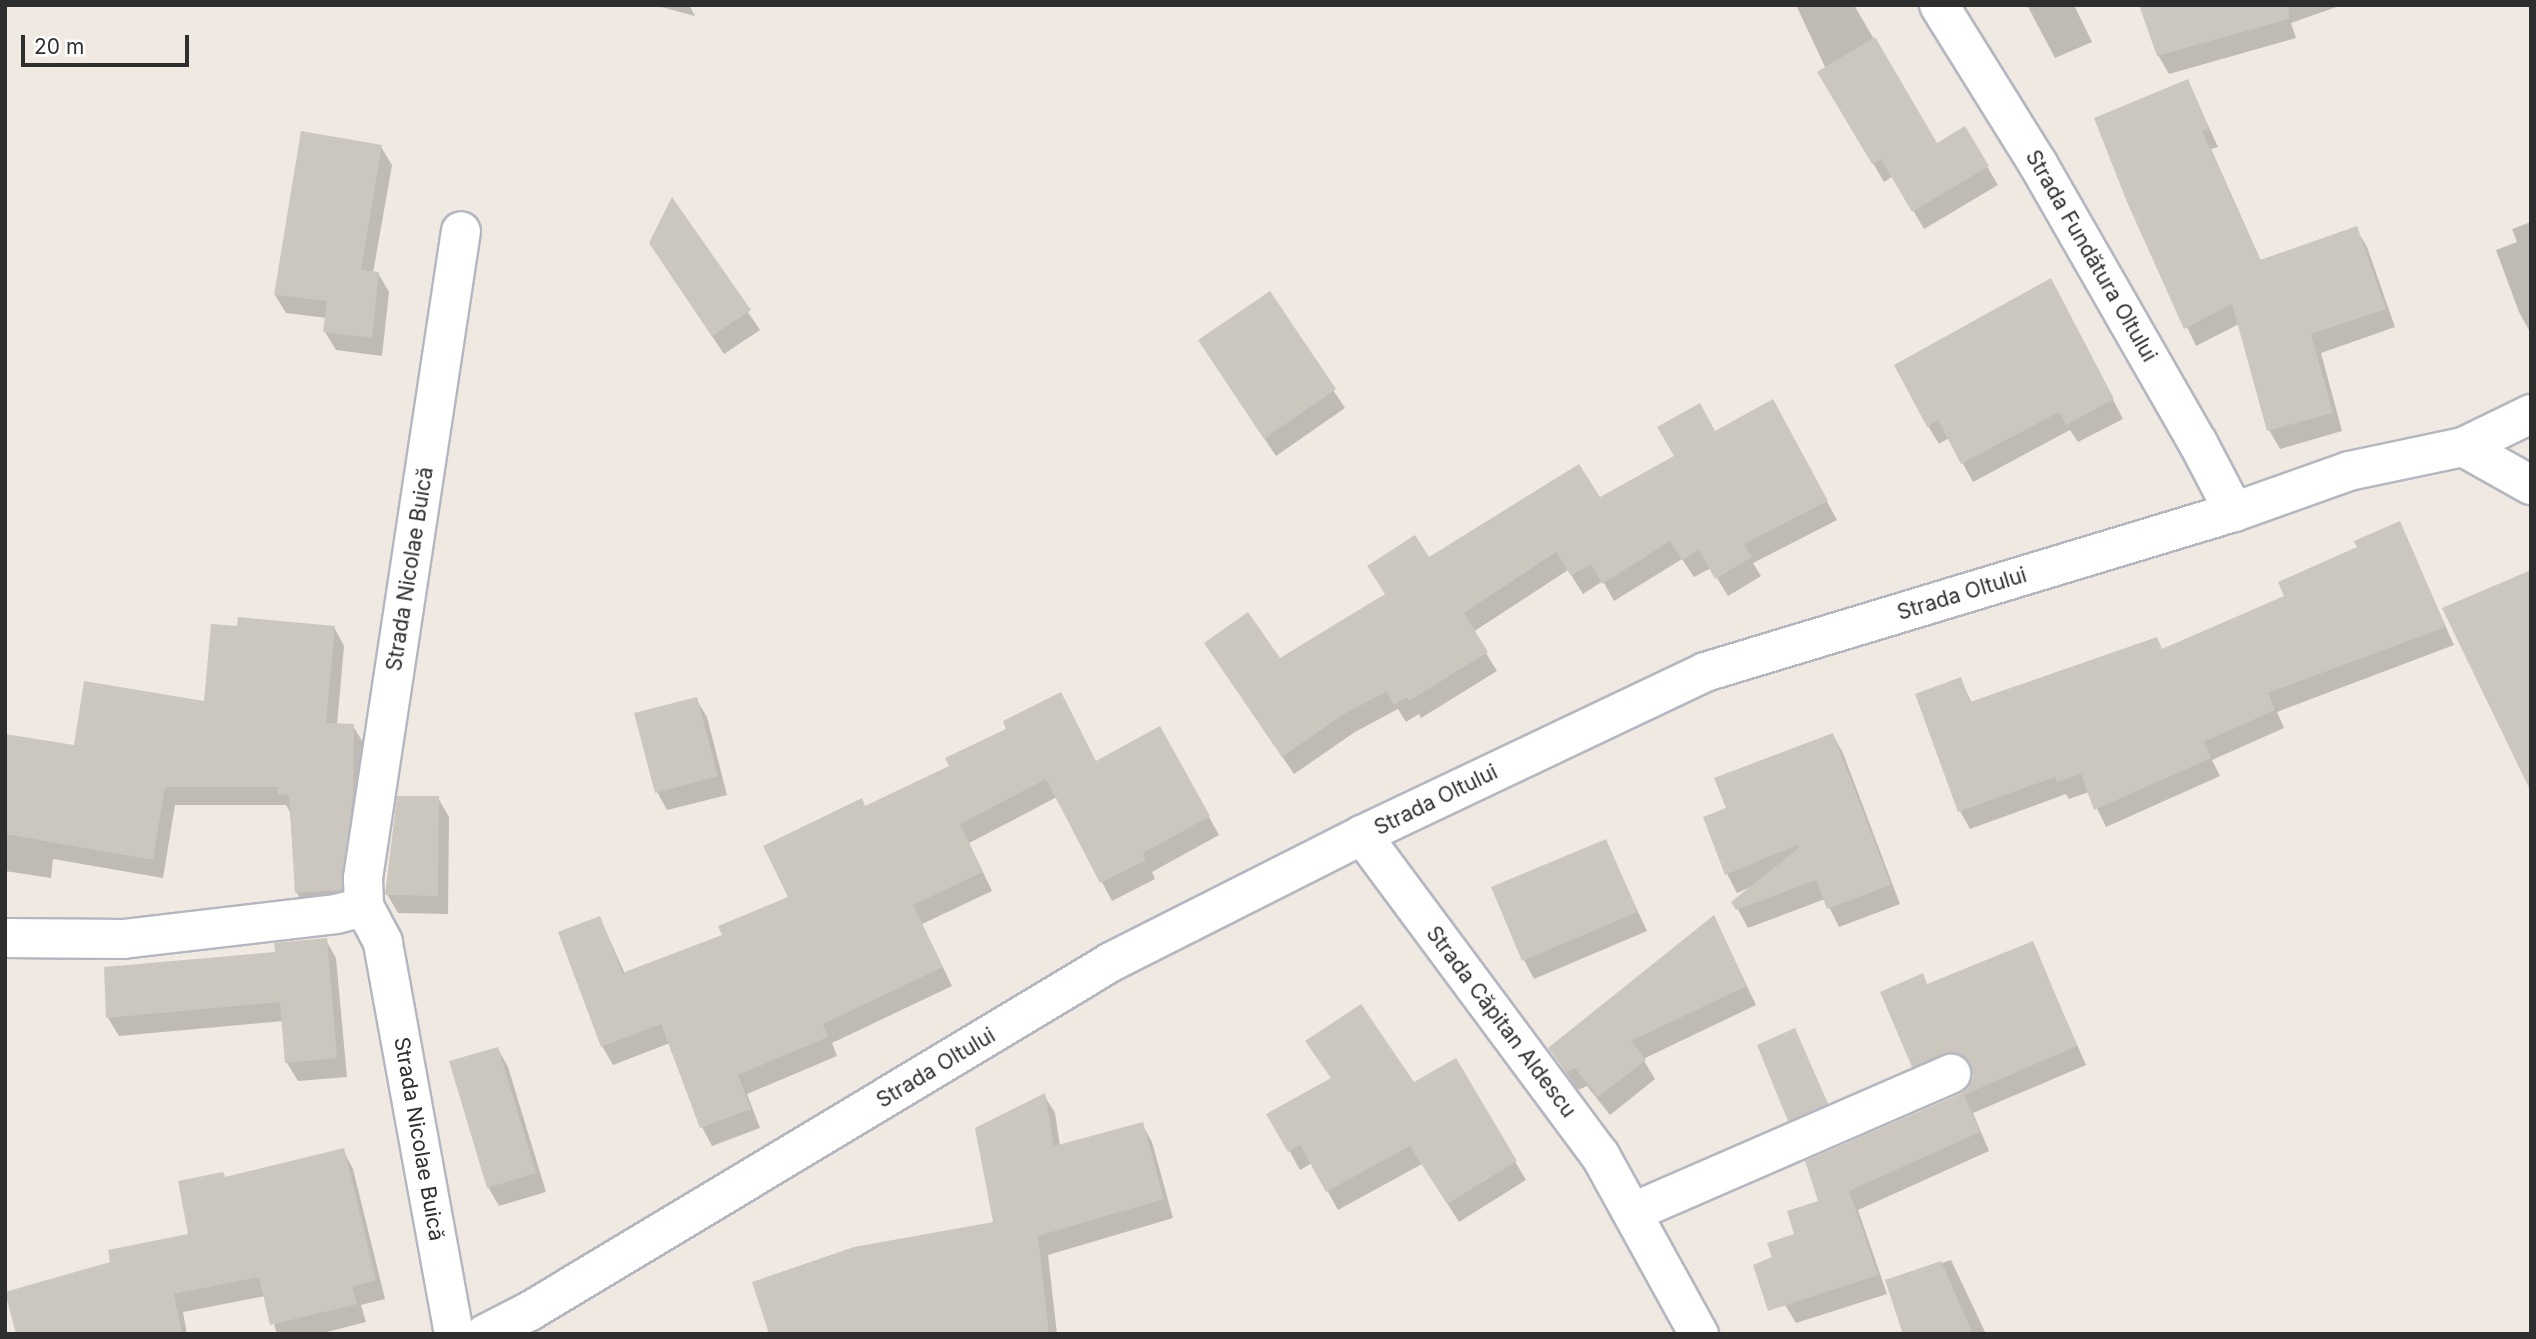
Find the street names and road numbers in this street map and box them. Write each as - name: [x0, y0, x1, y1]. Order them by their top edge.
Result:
- street label: Strada Fundătura Oltului: [2020, 146, 2162, 366]
- street label: Strada Nicolae Buică: [381, 465, 439, 673]
- street label: Strada Oltului: [1894, 562, 2030, 626]
- street label: Strada Oltului: [1370, 759, 1502, 841]
- street label: Strada Căpitan Aldescu: [1421, 921, 1581, 1123]
- street label: Strada Oltului: [872, 1023, 1000, 1113]
- street label: Strada Nicolae Buică: [389, 1035, 449, 1243]

